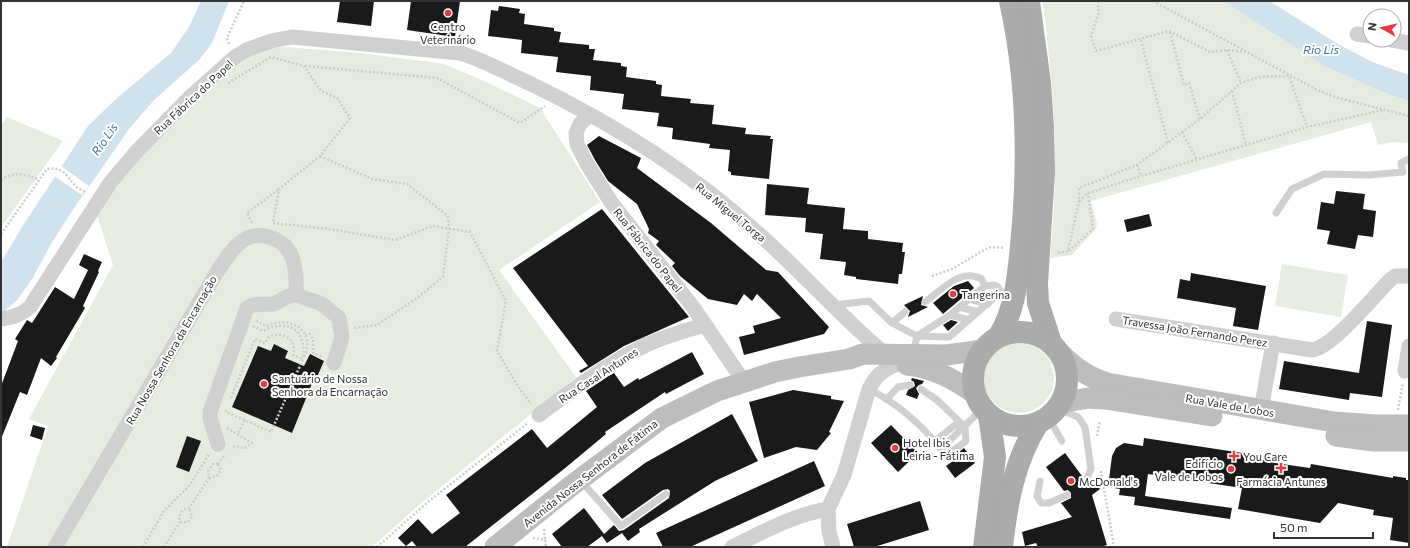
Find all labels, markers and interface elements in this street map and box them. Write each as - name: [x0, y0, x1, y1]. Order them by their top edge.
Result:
- marker: Centro Veterinário: [443, 8, 453, 18]
- north arrow: [1362, 8, 1402, 48]
- place label: Centro Veterinário: [420, 20, 476, 46]
- text: N: [1365, 22, 1379, 32]
- water label: Rio Lis: [1303, 42, 1340, 56]
- street label: Rua Fábrica do Papel: [151, 57, 235, 137]
- water label: Rio Lis: [88, 120, 120, 158]
- street label: Rua Miguel Torga: [693, 180, 769, 244]
- street label: Rua Fábrica do Papel: [611, 205, 685, 295]
- street label: Rua Nossa Senhora da Encarnação: [123, 273, 219, 427]
- place label: Tangerina: [961, 288, 1010, 301]
- marker: Tangerina: [948, 289, 958, 299]
- street label: Travessa João Fernando Perez: [1121, 313, 1269, 350]
- street label: Rua Casal Antunes: [556, 345, 640, 405]
- place label: Santuário de Nossa Senhora da Encarnação: [272, 372, 388, 398]
- marker: Santuário de Nossa Senhora da Encarnação: [259, 379, 269, 389]
- street label: Rua Vale de Lobos: [1185, 391, 1275, 419]
- street label: Avenida Nossa Senhora de Fátima: [520, 417, 660, 529]
- place label: Hotel Ibis Leiria - Fátima: [903, 436, 974, 462]
- marker: Hotel Ibis Leiria - Fátima: [890, 443, 900, 453]
- marker: You Care: [1228, 450, 1240, 462]
- place label: You Care: [1243, 450, 1287, 463]
- place label: Edifício Vale de Lobos: [1154, 457, 1223, 483]
- marker: Farmácia Antunes: [1276, 463, 1286, 473]
- marker: Edifício Vale de Lobos: [1226, 464, 1236, 474]
- place label: McDonald's: [1079, 475, 1138, 488]
- place label: Farmácia Antunes: [1236, 475, 1326, 488]
- marker: McDonald's: [1066, 476, 1076, 486]
- scale bar: [1274, 514, 1373, 540]
- text: 50 m: [1280, 520, 1308, 534]

